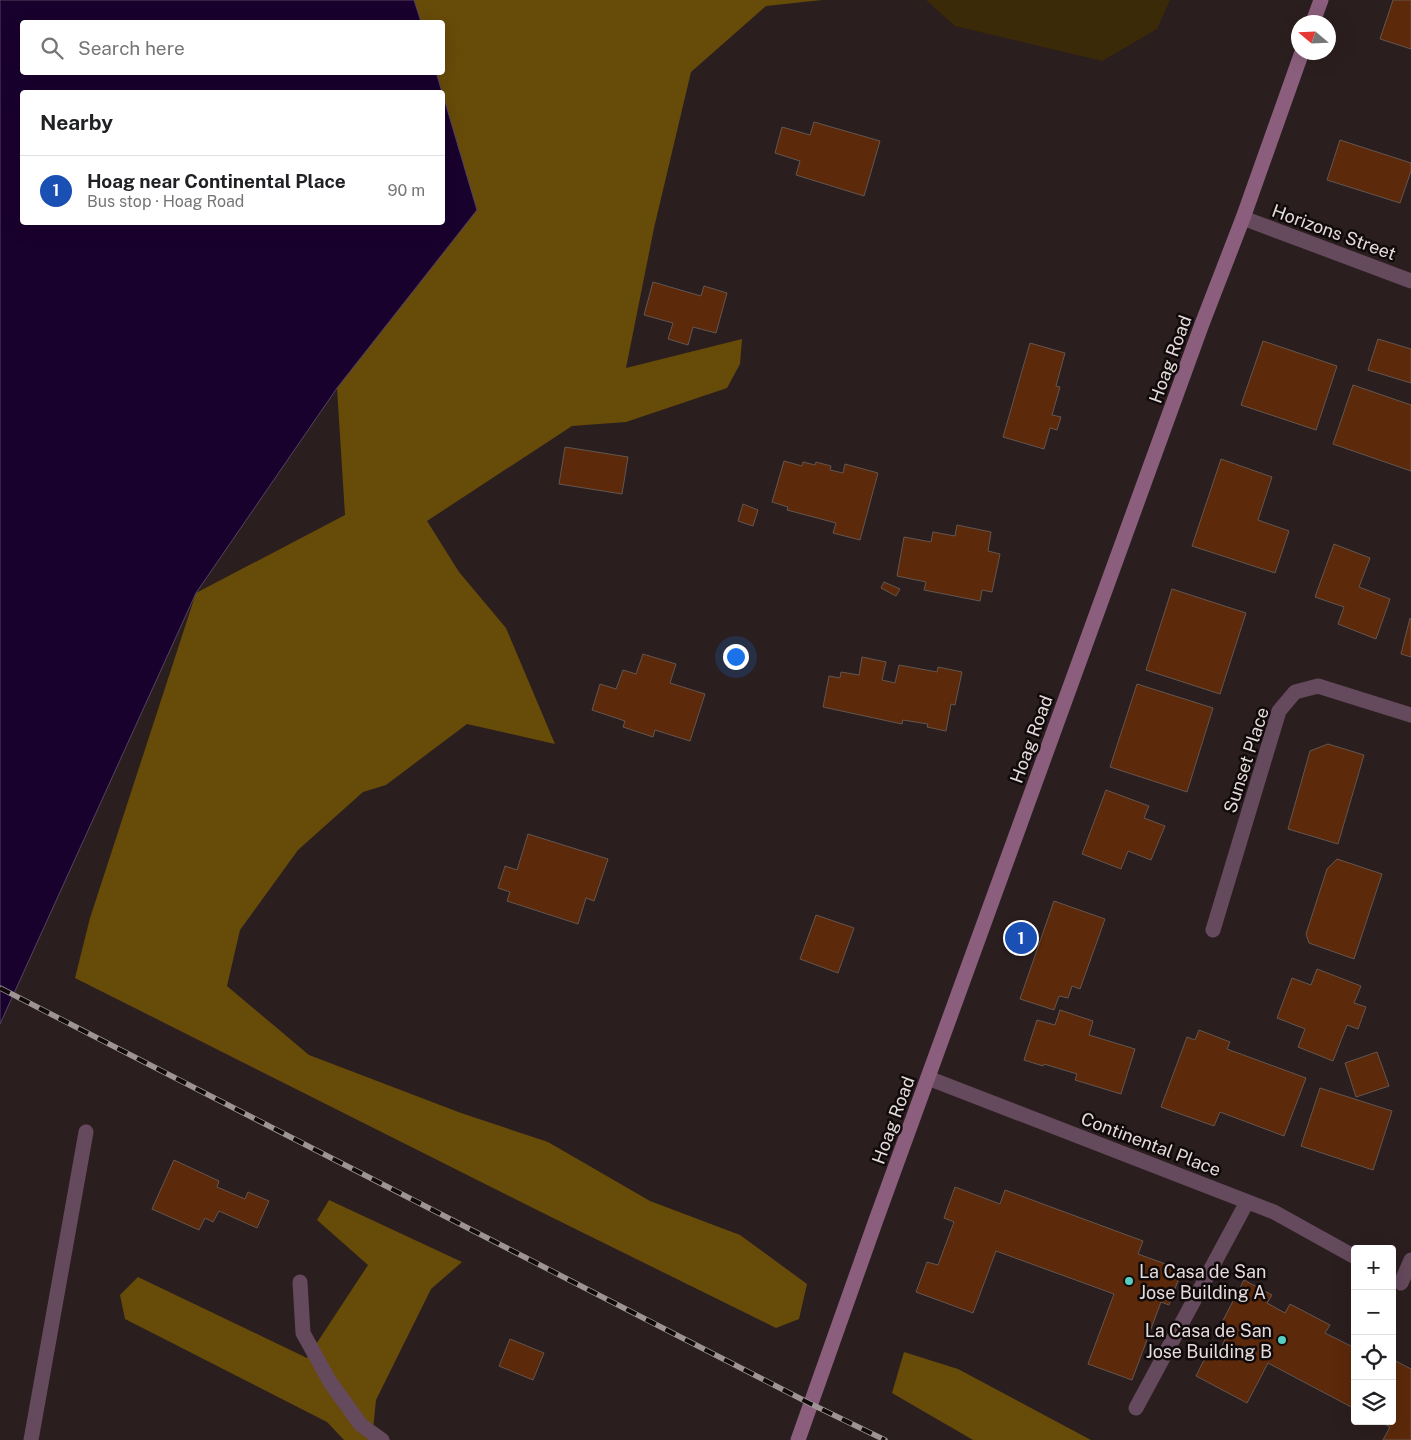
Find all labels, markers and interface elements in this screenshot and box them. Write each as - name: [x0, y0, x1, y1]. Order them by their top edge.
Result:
- north arrow: [1291, 15, 1336, 60]
- search box: [20, 20, 445, 75]
- icon: search: [38, 34, 66, 62]
- text: Search here: [78, 37, 185, 59]
- text: Nearby: [40, 110, 113, 135]
- text: Hoag near Continental Place: [87, 170, 346, 192]
- text: 1: [53, 181, 59, 200]
- text: 90 m: [388, 181, 425, 200]
- text: Bus stop · Hoag Road: [87, 192, 244, 211]
- street label: Horizons Street: [1269, 200, 1399, 264]
- street label: Hoag Road: [1144, 312, 1196, 406]
- your location: [723, 644, 749, 670]
- street label: Hoag Road: [1005, 692, 1057, 786]
- street label: Sunset Place: [1219, 704, 1273, 816]
- pin: 1: [1005, 919, 1037, 957]
- street label: Hoag Road: [867, 1073, 919, 1167]
- street label: Continental Place: [1078, 1108, 1224, 1180]
- map controls: [1351, 1245, 1396, 1425]
- button: +: [1351, 1245, 1396, 1290]
- place label: La Casa de San Jose Building A: [1139, 1261, 1266, 1303]
- marker: La Casa de San Jose Building A: [1123, 1275, 1135, 1287]
- button: −: [1351, 1290, 1396, 1335]
- place label: La Casa de San Jose Building B: [1145, 1320, 1272, 1362]
- marker: La Casa de San Jose Building B: [1276, 1334, 1288, 1346]
- button: locate: [1351, 1335, 1396, 1380]
- button: layers: [1351, 1380, 1396, 1425]

